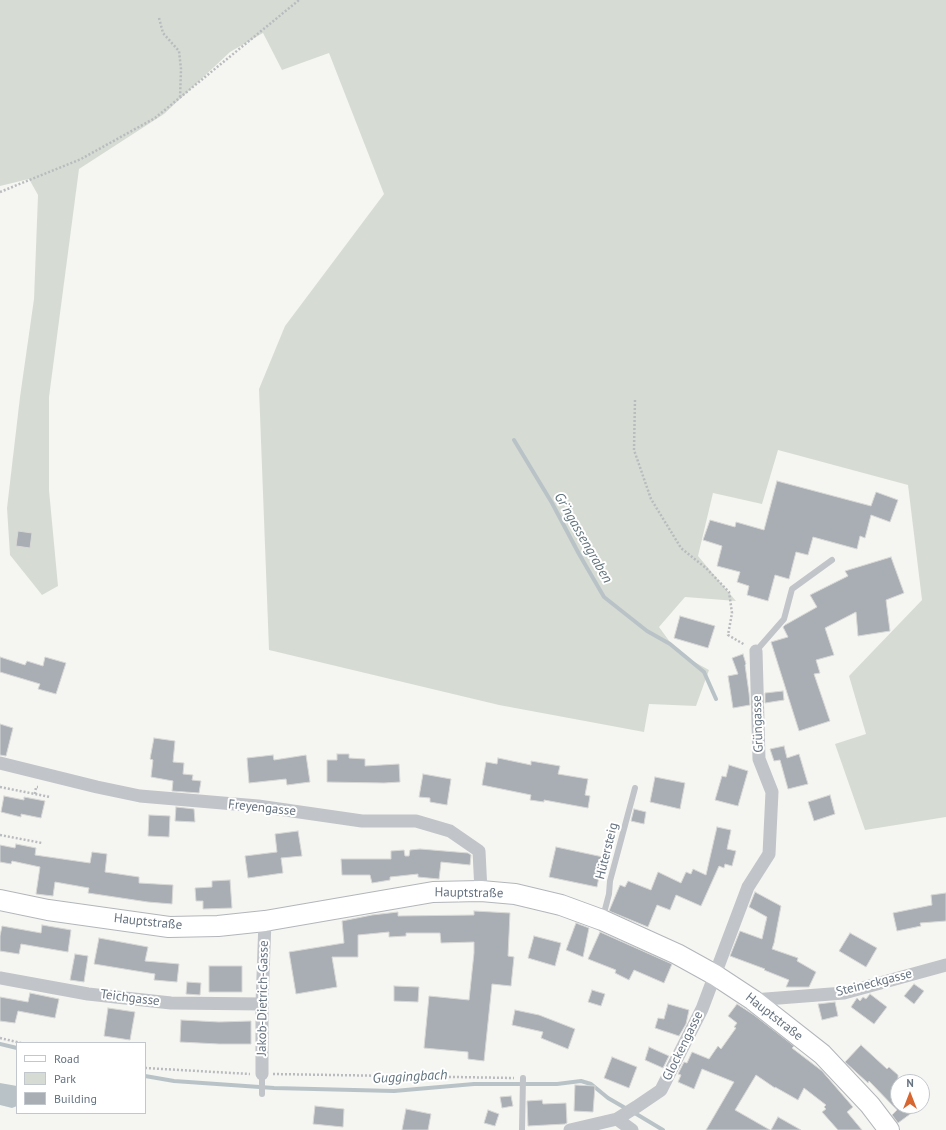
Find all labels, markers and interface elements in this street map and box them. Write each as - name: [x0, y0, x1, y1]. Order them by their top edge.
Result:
- water label: Gr¨ngassengraben: [550, 490, 616, 586]
- street label: Grüngasse: [749, 695, 767, 753]
- street label: Freyengasse: [227, 797, 297, 819]
- street label: Hütersteig: [592, 821, 622, 881]
- street label: Hauptstraße: [435, 885, 503, 901]
- street label: Hauptstraße: [113, 911, 183, 933]
- street label: Jakob-Dietrich-Gasse: [254, 940, 272, 1056]
- street label: Steineckgasse: [834, 966, 914, 1000]
- street label: Teichgasse: [99, 987, 161, 1009]
- street label: Hauptstraße: [742, 990, 806, 1044]
- street label: Glockengasse: [659, 1009, 707, 1083]
- legend: [16, 1042, 146, 1114]
- text: Road: [54, 1051, 79, 1066]
- water label: Guggingbach: [372, 1067, 448, 1087]
- text: Park: [54, 1071, 76, 1086]
- north arrow: [890, 1074, 930, 1114]
- text: N: [906, 1076, 914, 1090]
- text: Building: [54, 1091, 97, 1106]

